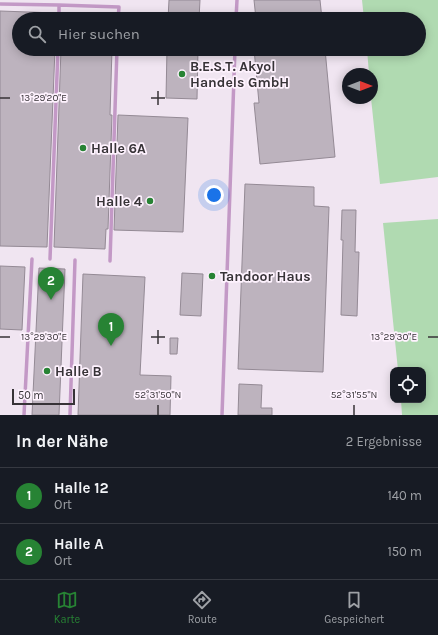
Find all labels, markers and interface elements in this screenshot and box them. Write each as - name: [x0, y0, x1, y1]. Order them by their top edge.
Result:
- search box: [12, 12, 426, 56]
- icon: search: [26, 23, 48, 45]
- text: Hier suchen: [58, 25, 140, 43]
- place label: B.E.S.T. Akyol Handels GmbH: [190, 58, 289, 91]
- north arrow: [342, 68, 378, 104]
- marker: B.E.S.T. Akyol Handels GmbH: [177, 69, 187, 79]
- text: 13°29'20"E: [21, 92, 67, 104]
- place label: Halle 6A: [91, 140, 146, 157]
- marker: Halle 6A: [78, 143, 88, 153]
- your location: [204, 185, 224, 205]
- place label: Halle 4: [96, 193, 143, 210]
- marker: Halle 4: [145, 196, 155, 206]
- pin: 2: [38, 267, 64, 300]
- place label: Tandoor Haus: [220, 268, 311, 285]
- marker: Tandoor Haus: [207, 271, 217, 281]
- pin: 1: [98, 313, 124, 346]
- text: 13°29'30"E: [21, 331, 67, 343]
- text: 13°29'30"E: [371, 331, 417, 343]
- place label: Halle B: [55, 363, 102, 380]
- marker: Halle B: [42, 366, 52, 376]
- map controls: [390, 367, 426, 403]
- button: locate: [390, 367, 426, 403]
- scale bar: [12, 387, 75, 406]
- text: 50 m: [18, 389, 44, 402]
- text: 52°31'50"N: [135, 389, 181, 401]
- text: 52°31'55"N: [331, 389, 377, 401]
- text: In der Nähe: [16, 431, 108, 451]
- text: 2 Ergebnisse: [346, 434, 422, 449]
- text: Halle 12: [54, 479, 109, 497]
- text: 1: [27, 488, 31, 503]
- text: 140 m: [387, 488, 422, 503]
- text: Ort: [54, 497, 72, 512]
- text: Halle A: [54, 535, 104, 553]
- text: 2: [25, 544, 33, 559]
- text: 150 m: [387, 544, 422, 559]
- text: Ort: [54, 553, 72, 568]
- tab: Karte: [54, 589, 80, 626]
- tab: Route: [188, 589, 217, 626]
- tab: Gespeichert: [324, 589, 384, 626]

